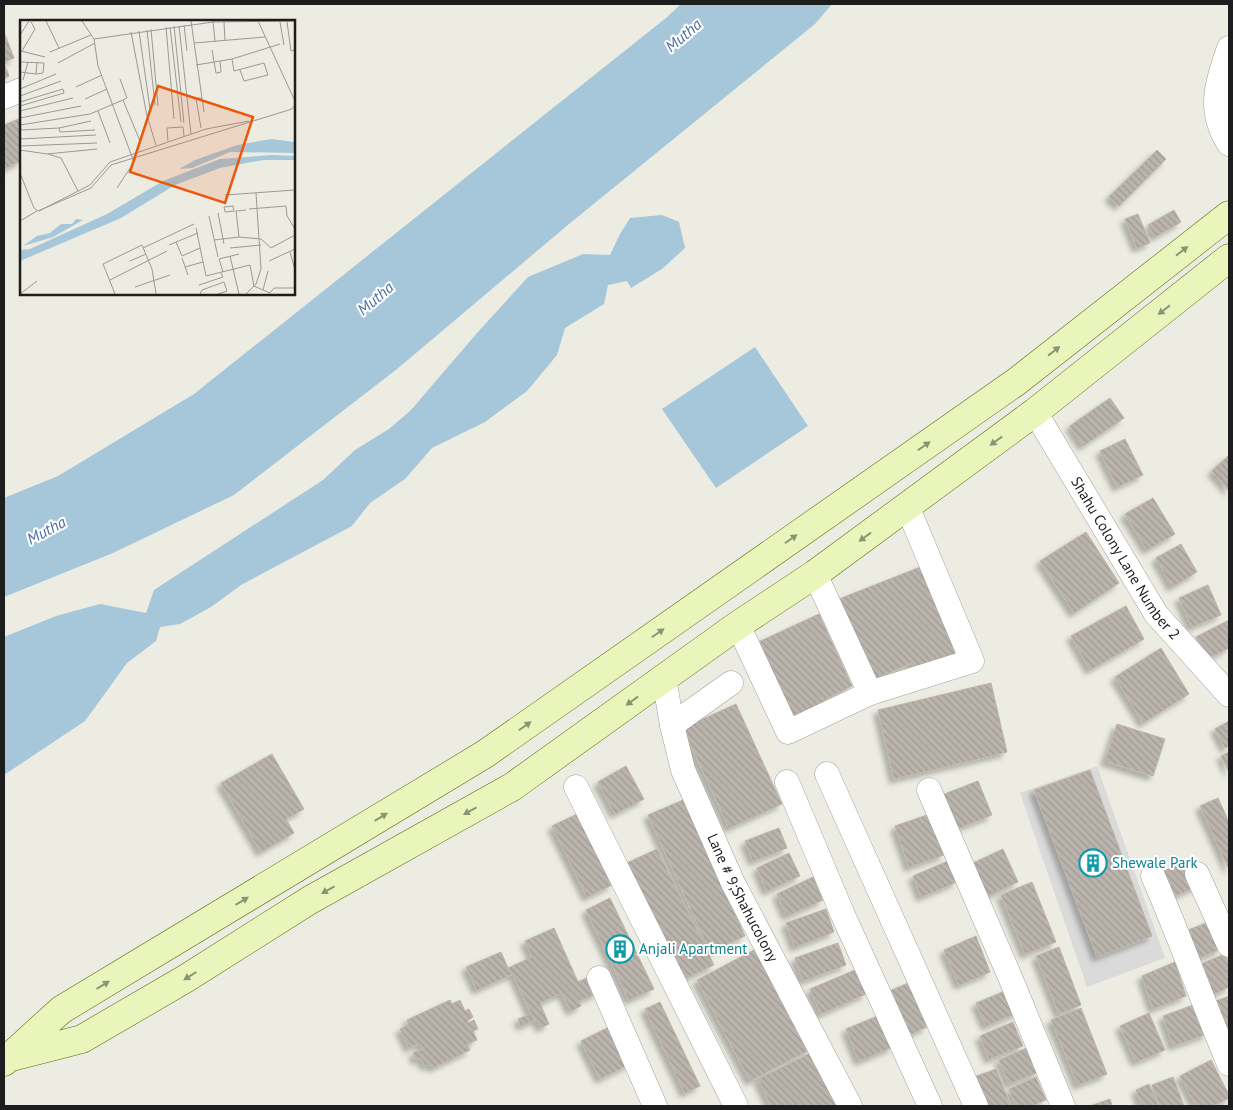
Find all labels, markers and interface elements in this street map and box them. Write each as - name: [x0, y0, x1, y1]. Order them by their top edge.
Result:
- water label: Mutha: [661, 14, 705, 56]
- inset map: [20, 20, 295, 295]
- one-way arrow: [1175, 246, 1188, 257]
- water label: Mutha: [353, 277, 397, 319]
- one-way arrow: [1157, 305, 1170, 316]
- one-way arrow: [1048, 346, 1061, 357]
- one-way arrow: [989, 436, 1003, 446]
- one-way arrow: [917, 441, 931, 451]
- street label: Shahu Colony Lane Number 2: [1067, 473, 1184, 643]
- water label: Mutha: [23, 511, 69, 549]
- one-way arrow: [858, 532, 872, 542]
- one-way arrow: [784, 534, 798, 544]
- one-way arrow: [651, 628, 665, 638]
- one-way arrow: [625, 696, 639, 706]
- one-way arrow: [518, 721, 532, 731]
- one-way arrow: [463, 806, 476, 815]
- one-way arrow: [375, 812, 388, 821]
- street label: Lane # 9;Shahucolony: [703, 830, 783, 965]
- building icon: Shewale Park: [1078, 848, 1108, 878]
- place label: Shewale Park: [1112, 853, 1198, 872]
- one-way arrow: [321, 886, 335, 895]
- one-way arrow: [236, 896, 249, 905]
- building icon: Anjali Apartment: [605, 934, 635, 964]
- place label: Anjali Apartment: [639, 939, 747, 958]
- one-way arrow: [183, 971, 196, 980]
- one-way arrow: [97, 980, 110, 989]

